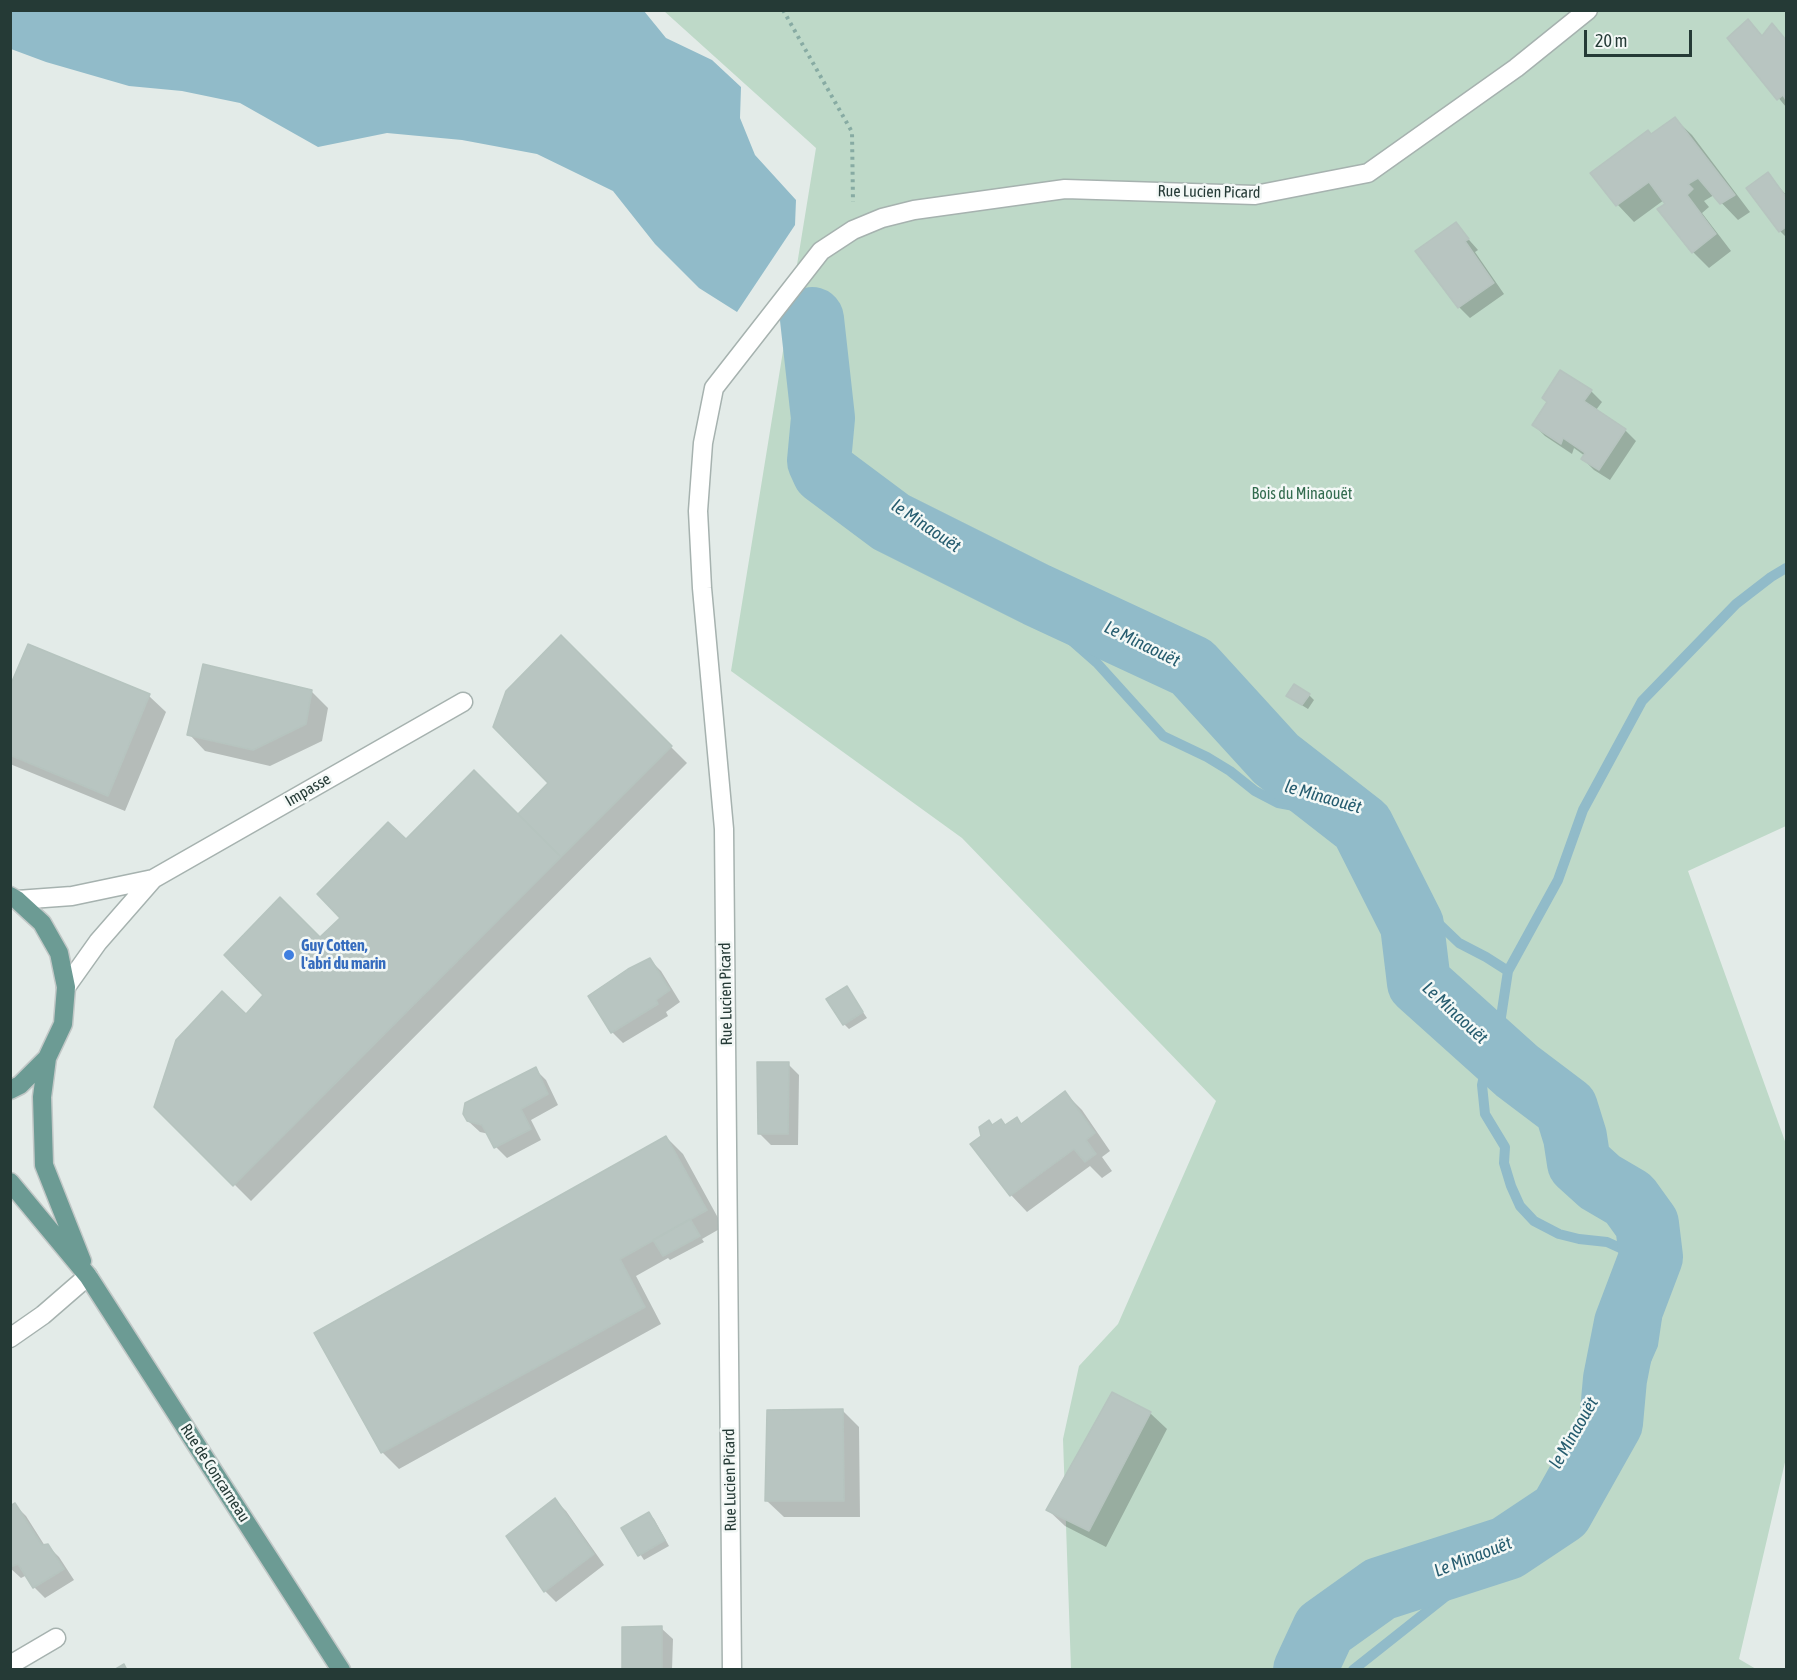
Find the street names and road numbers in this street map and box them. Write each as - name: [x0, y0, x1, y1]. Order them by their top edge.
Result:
- street label: Rue Lucien Picard: [1157, 182, 1261, 202]
- street label: Impasse: [282, 769, 334, 811]
- street label: Rue Lucien Picard: [716, 942, 736, 1046]
- street label: Rue de Concarneau: [176, 1420, 254, 1526]
- street label: Rue Lucien Picard: [720, 1428, 740, 1532]

